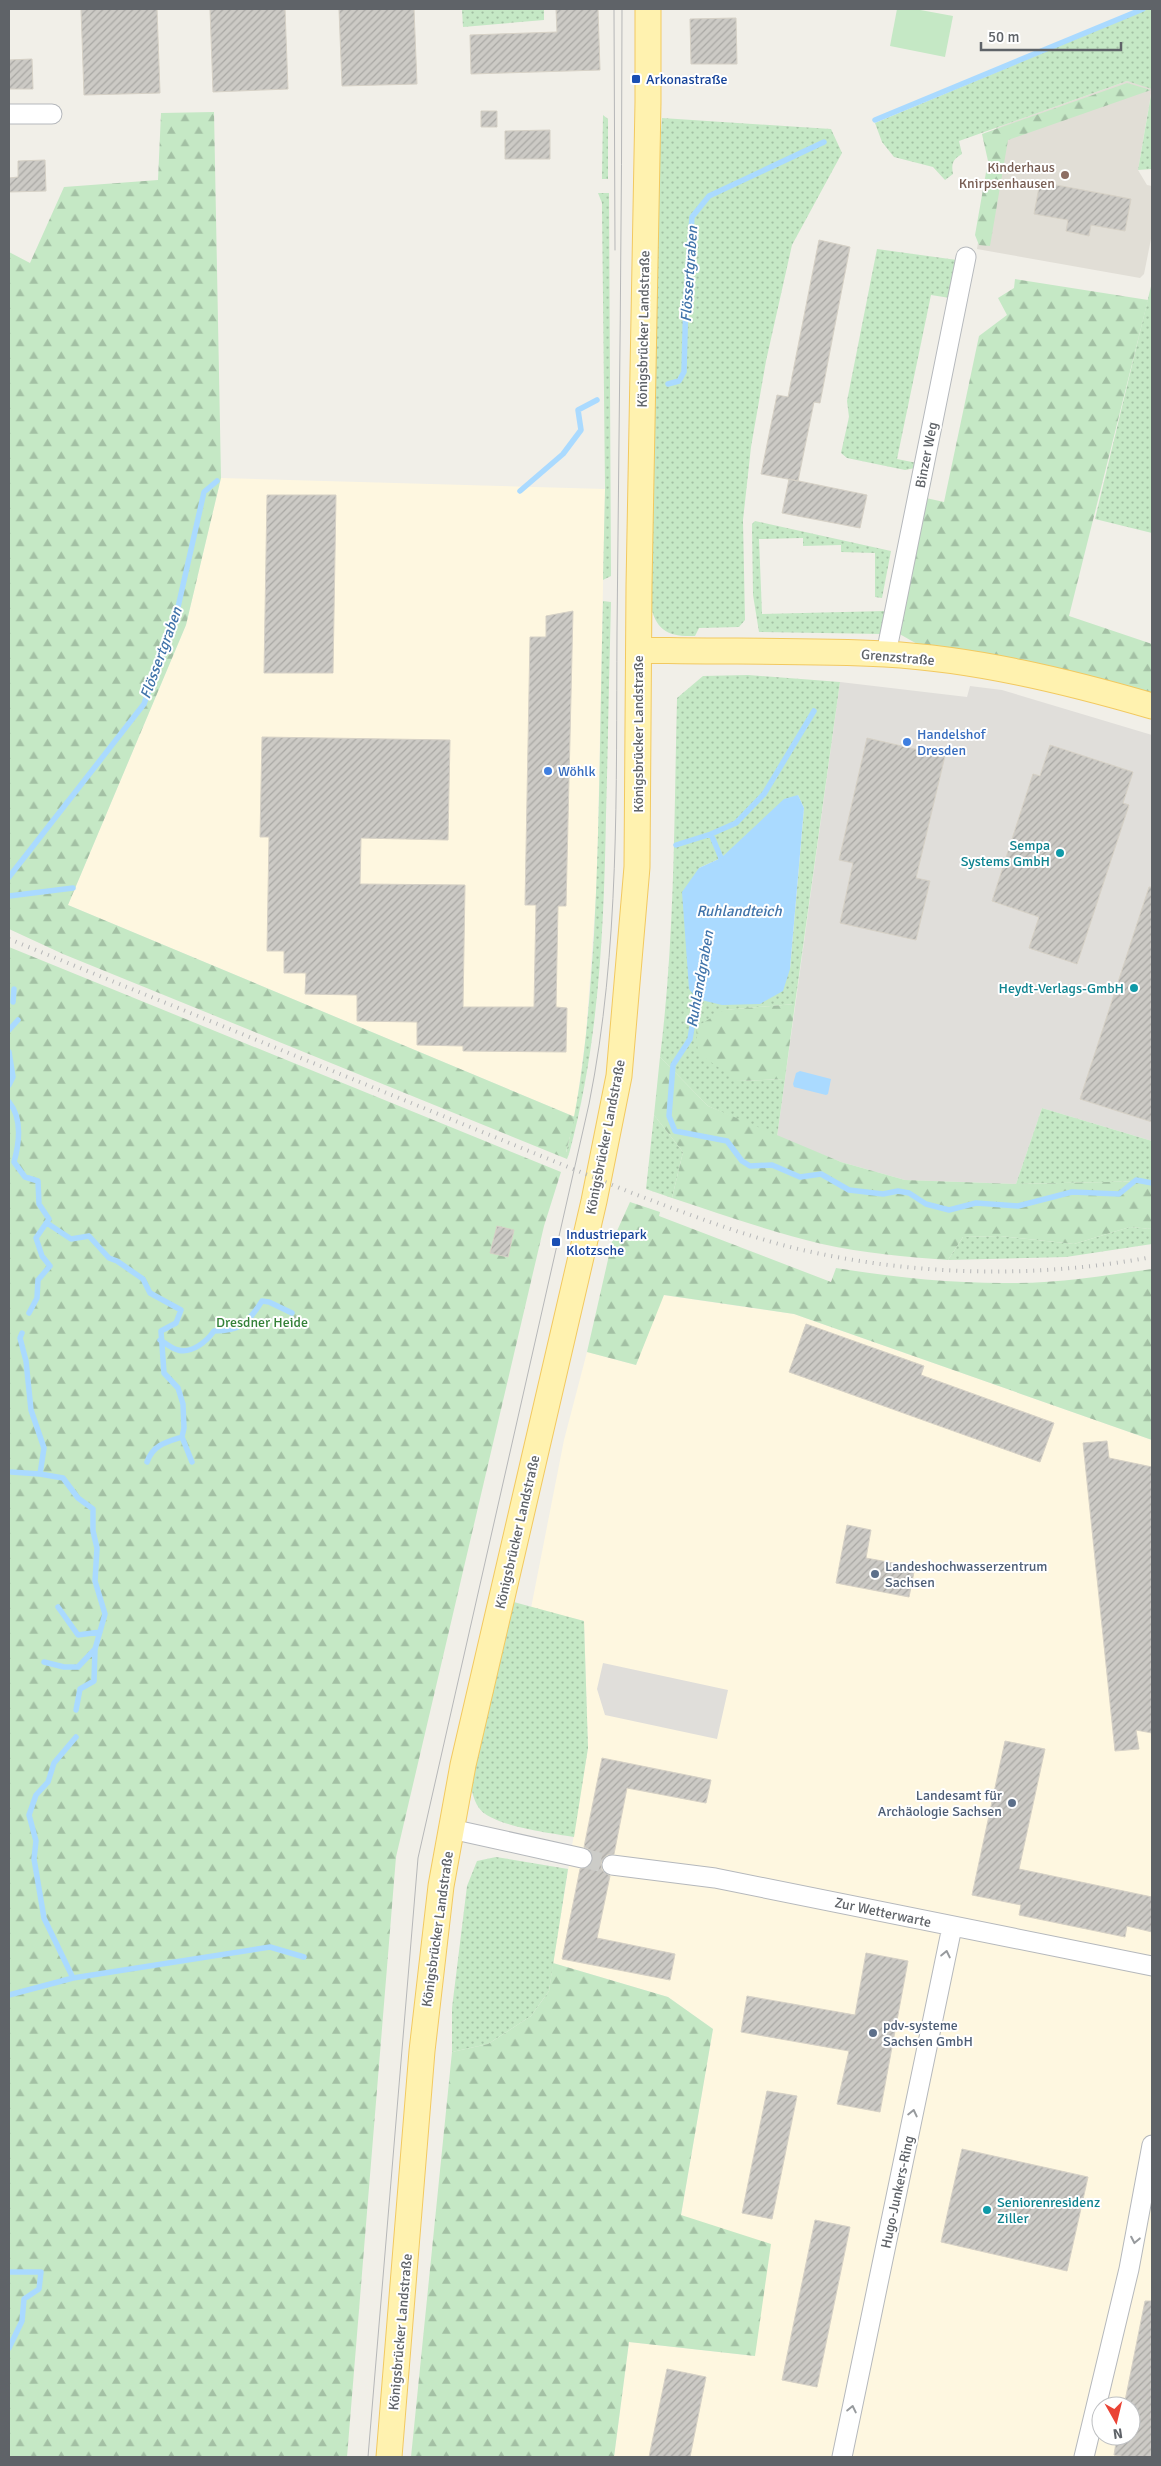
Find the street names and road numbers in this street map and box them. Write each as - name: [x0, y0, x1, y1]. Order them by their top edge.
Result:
- street label: Königsbrücker Landstraße: [634, 250, 653, 408]
- street label: Binzer Weg: [912, 421, 941, 490]
- street label: Grenzstraße: [860, 646, 935, 669]
- street label: Königsbrücker Landstraße: [630, 655, 647, 813]
- street label: Königsbrücker Landstraße: [582, 1058, 629, 1216]
- street label: Königsbrücker Landstraße: [492, 1454, 543, 1611]
- street label: Königsbrücker Landstraße: [418, 1850, 457, 2008]
- street label: Zur Wetterwarte: [833, 1894, 933, 1931]
- street label: Hugo-Junkers-Ring: [877, 2134, 918, 2250]
- street label: Königsbrücker Landstraße: [385, 2253, 416, 2411]

